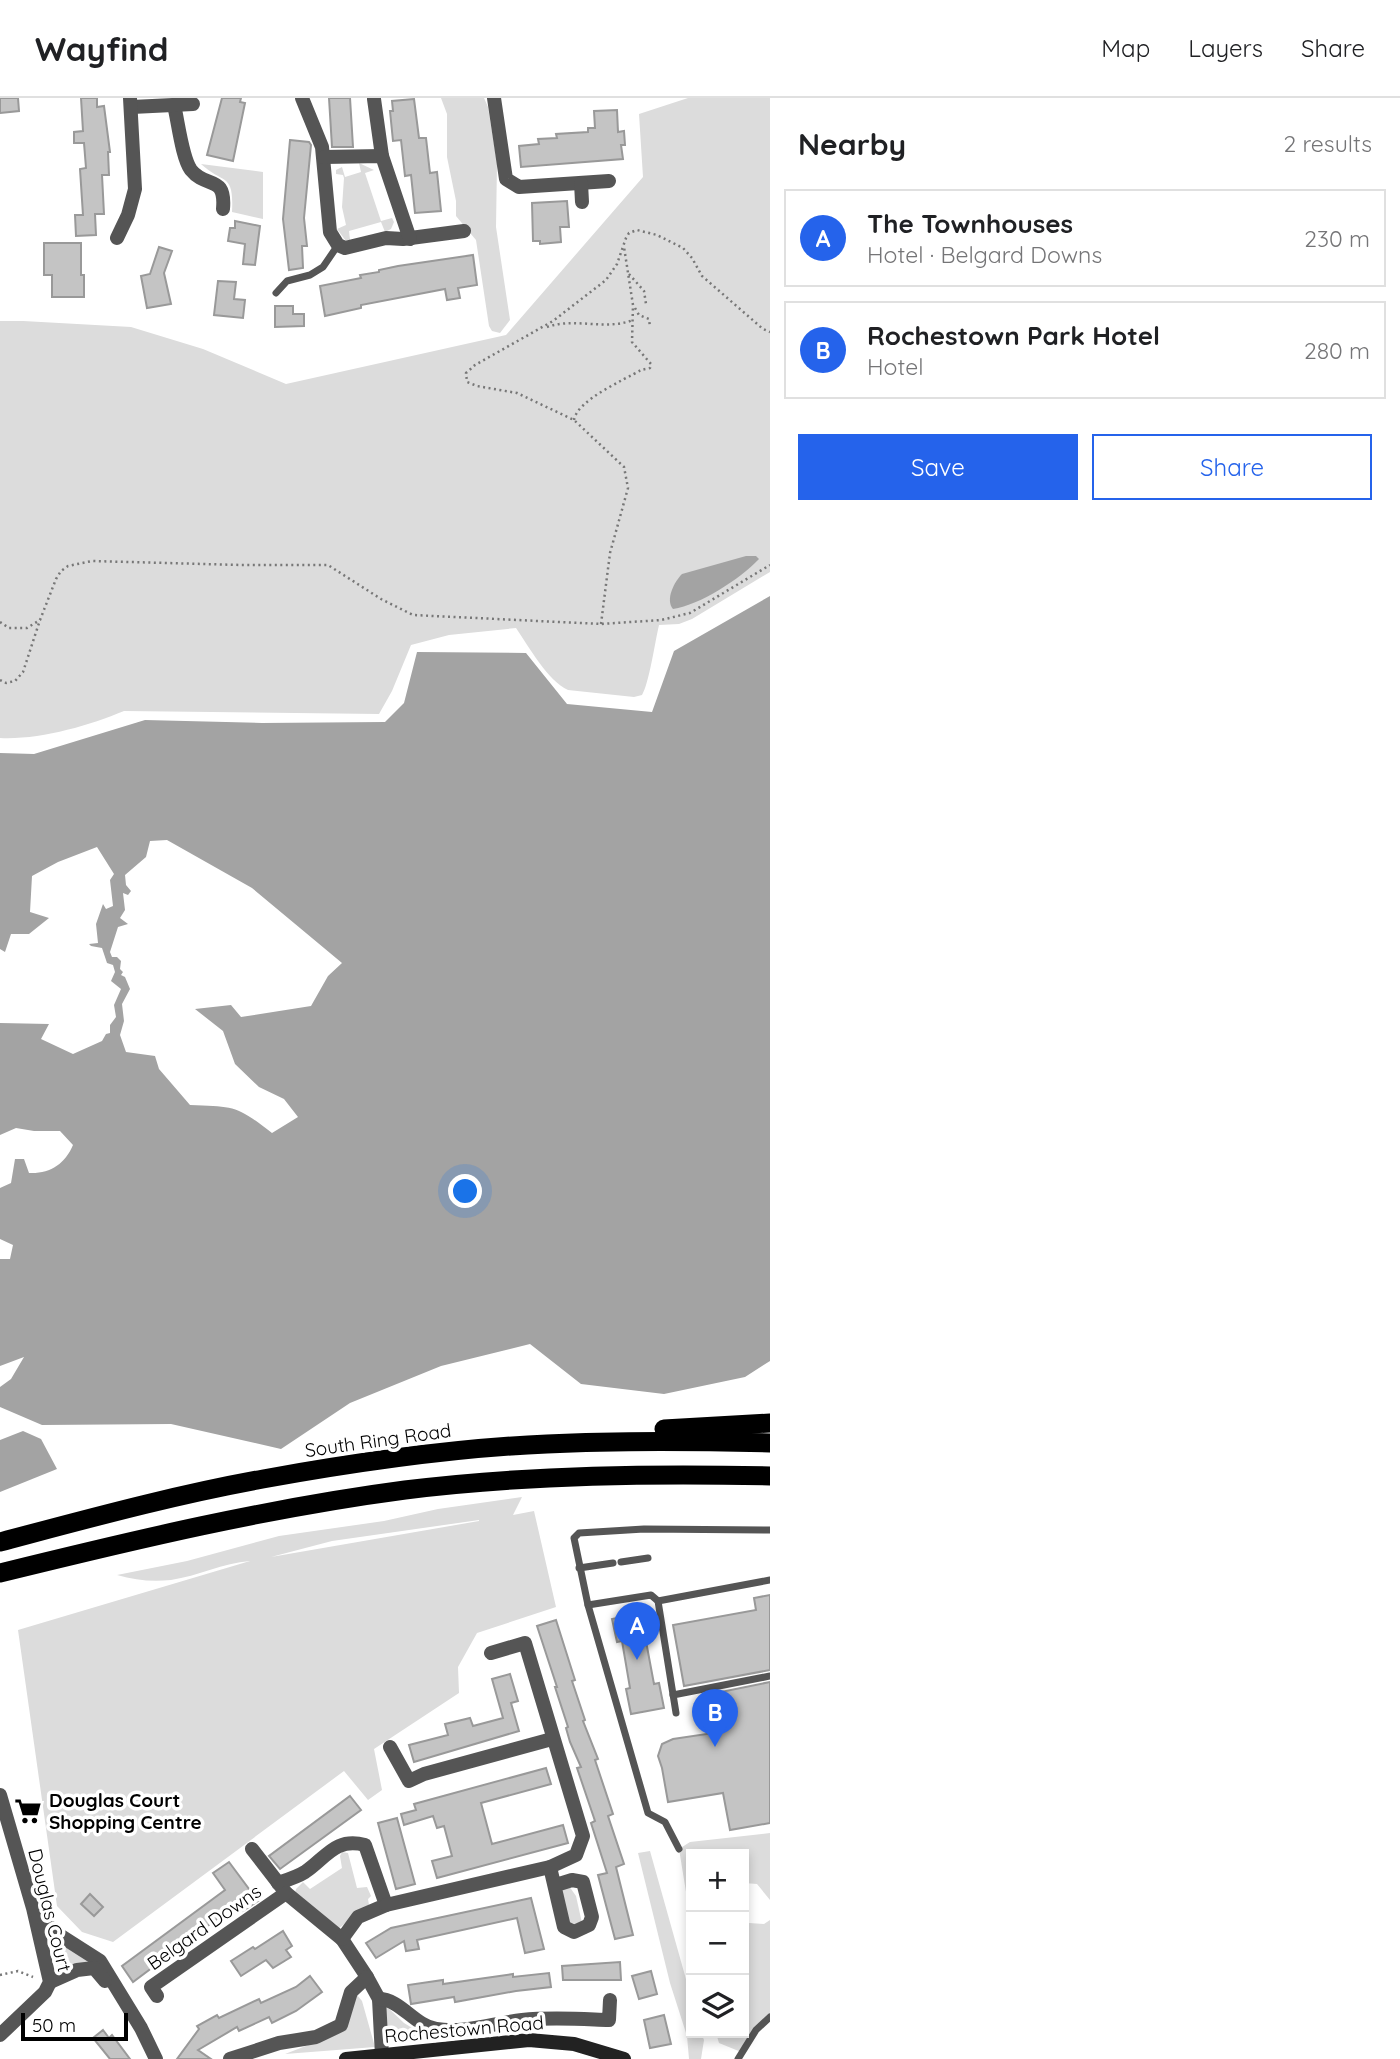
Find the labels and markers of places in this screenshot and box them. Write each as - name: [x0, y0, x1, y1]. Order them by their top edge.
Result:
- pin: A: [614, 1602, 660, 1660]
- pin: B: [692, 1689, 738, 1747]
- place label: Douglas Court Shopping Centre: [49, 1788, 202, 1834]
- supermarket icon: Douglas Court Shopping Centre: [13, 1796, 43, 1826]

